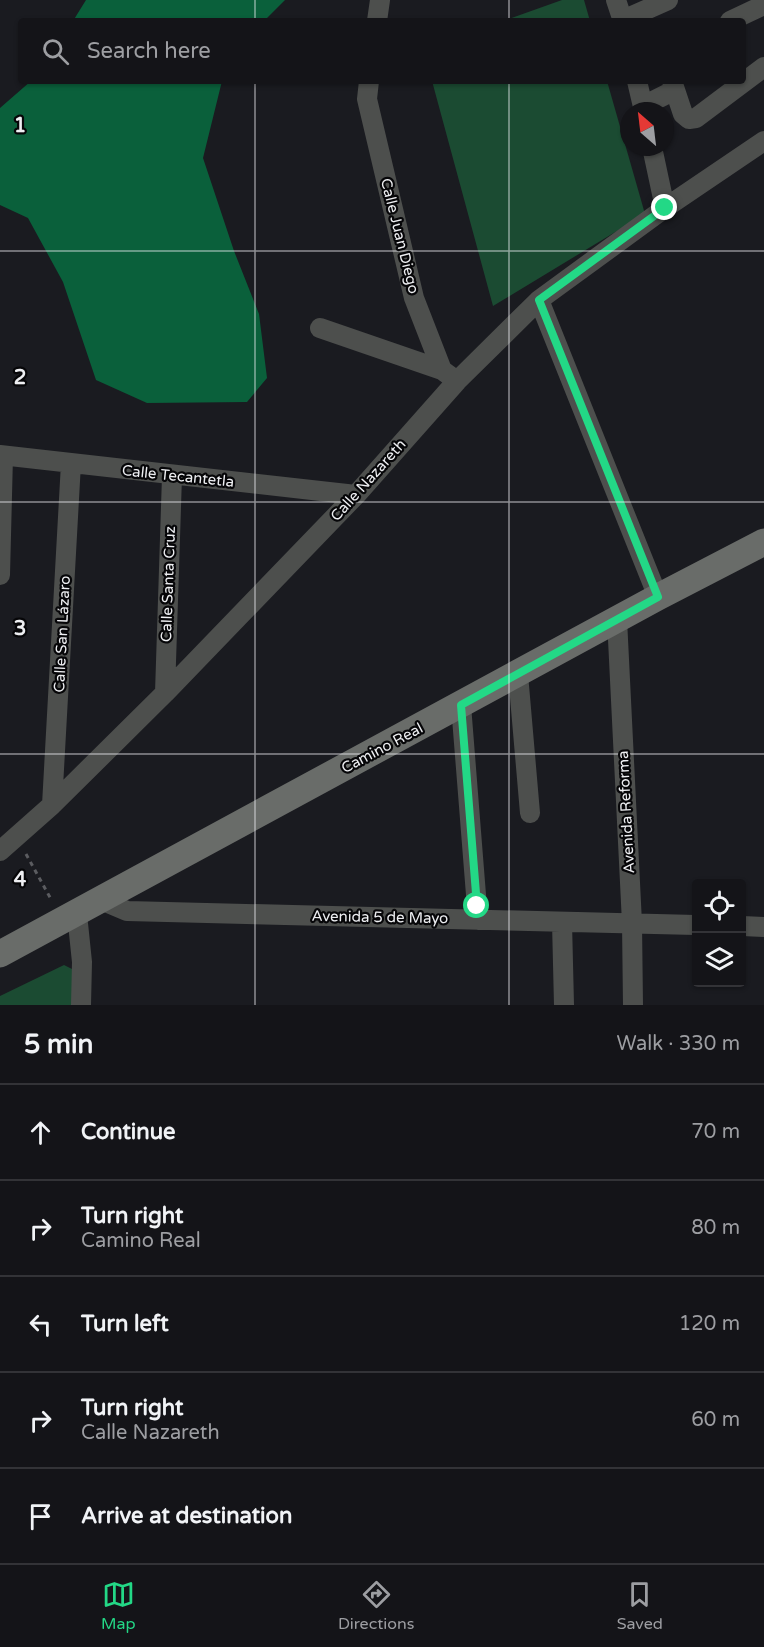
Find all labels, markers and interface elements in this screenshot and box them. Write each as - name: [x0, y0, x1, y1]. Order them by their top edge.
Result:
- search box: [18, 18, 746, 84]
- icon: search: [39, 35, 72, 68]
- text: Search here: [87, 38, 211, 64]
- north arrow: [620, 102, 674, 156]
- text: 1: [14, 114, 26, 138]
- street label: Calle Juan Diego: [377, 176, 423, 296]
- route end: [651, 194, 677, 220]
- text: 2: [14, 366, 26, 390]
- street label: Calle Nazareth: [327, 435, 409, 525]
- street label: Calle Tecantetla: [121, 461, 235, 491]
- street label: Calle Santa Cruz: [157, 526, 179, 642]
- street label: Calle San Lázaro: [50, 575, 74, 693]
- text: 3: [14, 617, 26, 641]
- street label: Camino Real: [338, 719, 426, 777]
- street label: Avenida Reforma: [614, 750, 638, 874]
- text: 4: [14, 868, 27, 892]
- map controls: [692, 879, 746, 987]
- button: locate: [692, 879, 746, 933]
- route start: [463, 892, 489, 918]
- street label: Avenida 5 de Mayo: [312, 907, 448, 927]
- button: layers: [692, 933, 746, 987]
- text: 5 min: [24, 1029, 93, 1060]
- text: Walk · 330 m: [617, 1032, 740, 1056]
- icon: ahead: [24, 1116, 57, 1149]
- text: Continue: [81, 1119, 176, 1145]
- text: 70 m: [691, 1120, 740, 1144]
- text: Turn right: [81, 1203, 183, 1229]
- icon: right: [24, 1212, 57, 1245]
- text: 80 m: [691, 1216, 740, 1240]
- text: Camino Real: [81, 1229, 201, 1253]
- icon: left: [24, 1308, 57, 1341]
- text: Turn left: [81, 1311, 169, 1337]
- text: 120 m: [679, 1312, 740, 1336]
- text: Turn right: [81, 1395, 183, 1421]
- icon: right: [24, 1404, 57, 1437]
- text: 60 m: [691, 1408, 740, 1432]
- text: Calle Nazareth: [81, 1421, 220, 1445]
- icon: arrive: [24, 1500, 57, 1533]
- text: Arrive at destination: [81, 1503, 292, 1529]
- tab: Map: [101, 1578, 136, 1634]
- tab: Directions: [338, 1578, 414, 1634]
- tab: Saved: [617, 1578, 663, 1634]

